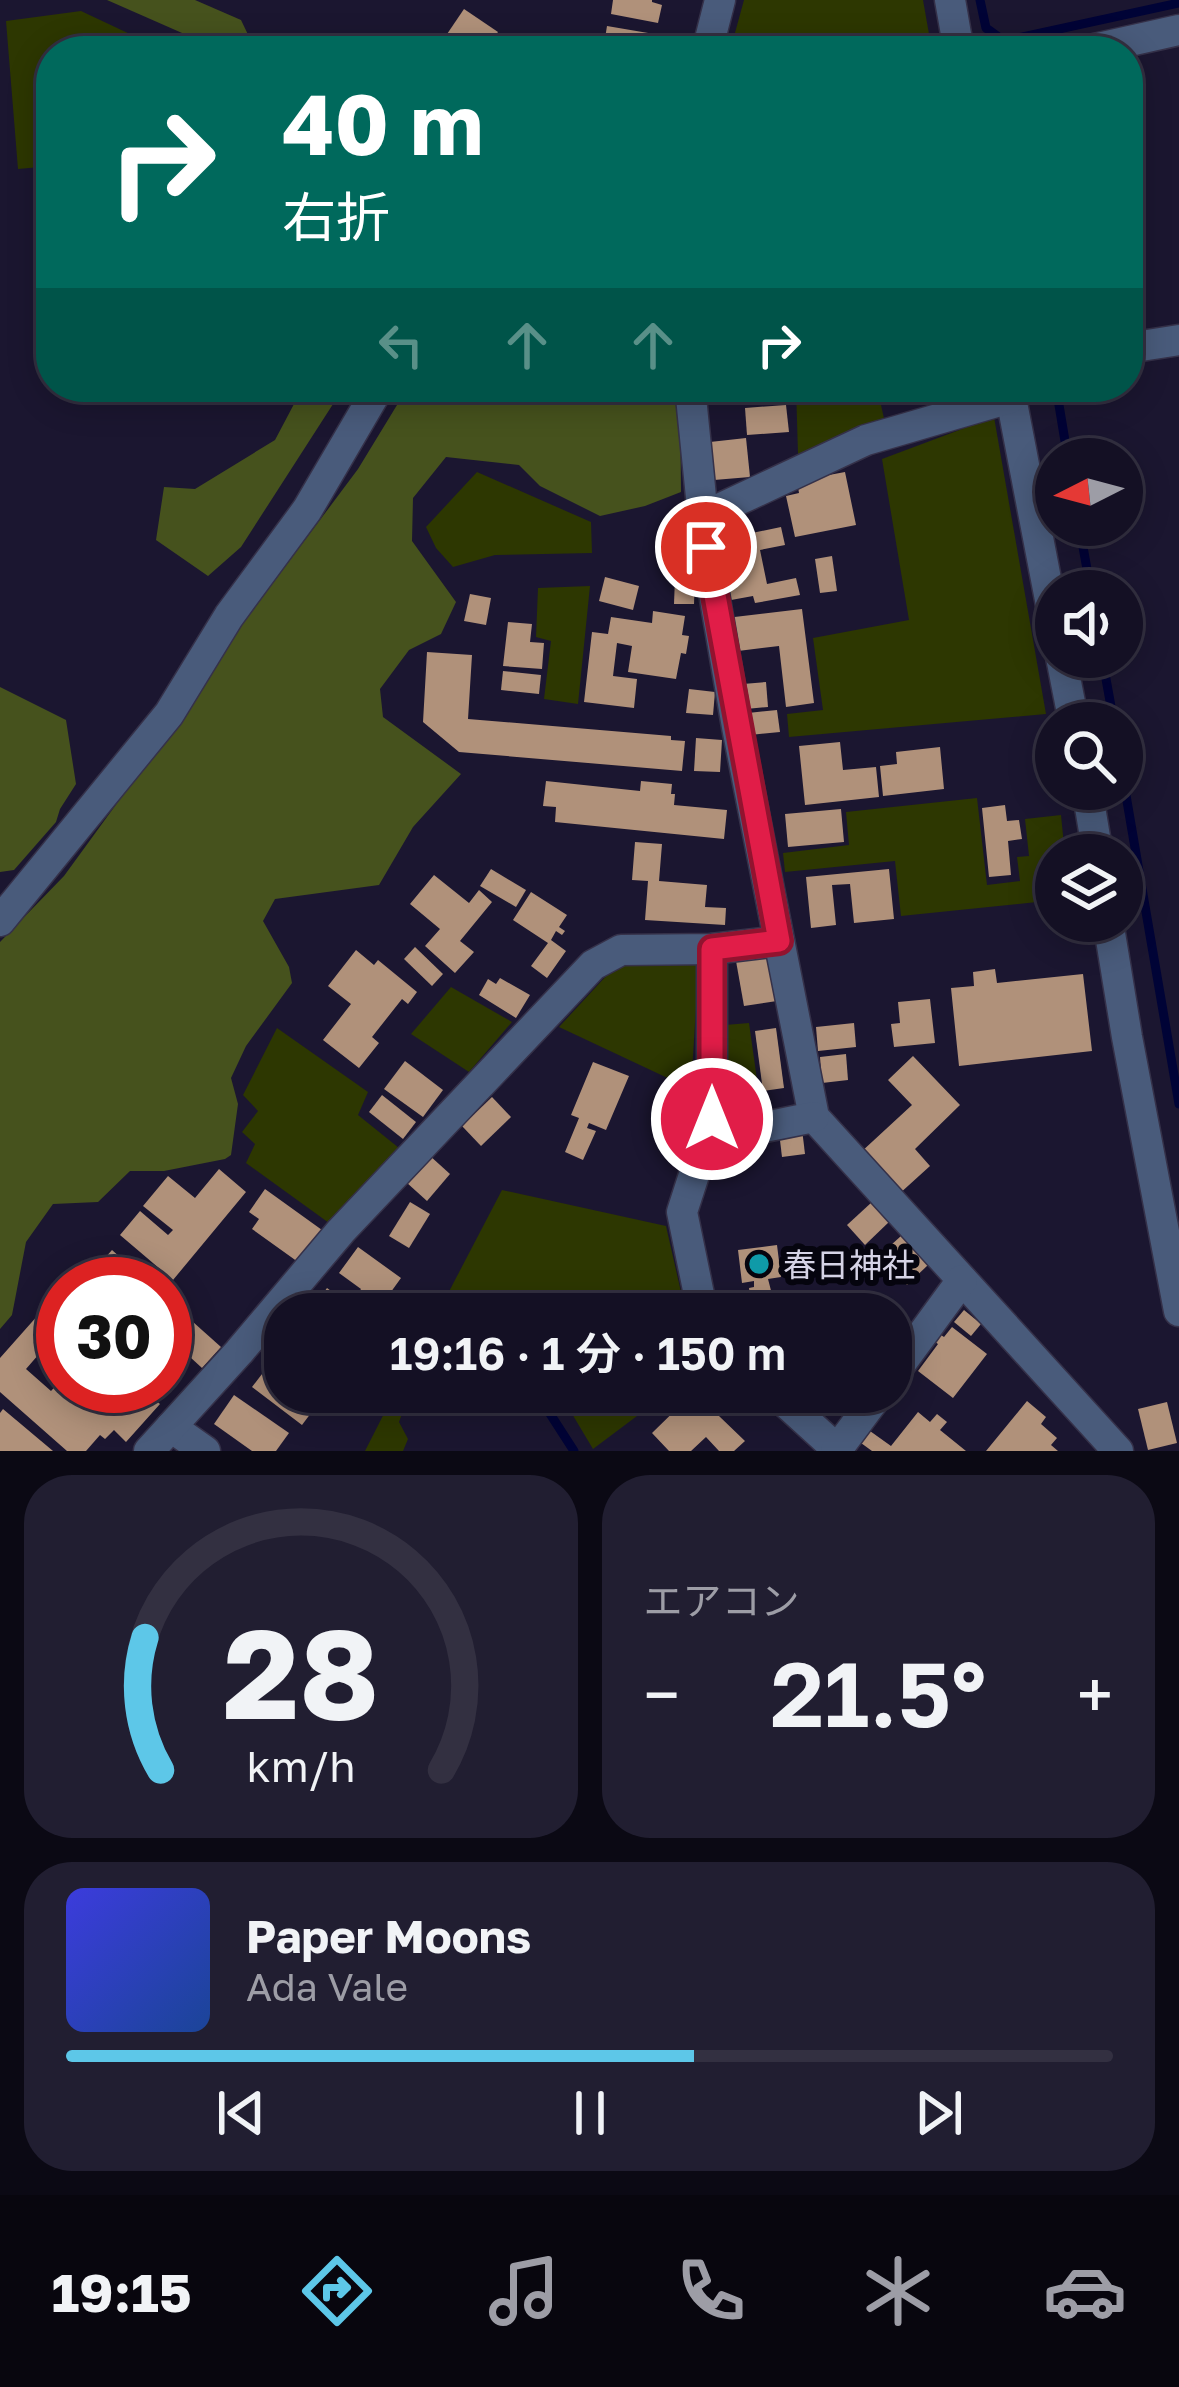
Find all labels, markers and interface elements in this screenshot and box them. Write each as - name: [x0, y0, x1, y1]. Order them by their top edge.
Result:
- text: 40 m: [282, 73, 484, 173]
- icon: right: [84, 84, 240, 240]
- text: 右折: [282, 184, 390, 249]
- icon: left: [368, 312, 434, 378]
- icon: ahead: [494, 312, 560, 378]
- icon: ahead: [620, 312, 686, 378]
- icon: right: [746, 312, 812, 378]
- north arrow: [1035, 438, 1143, 546]
- map controls: [1035, 438, 1143, 942]
- pin: [655, 496, 757, 598]
- icon: arrive: [673, 514, 739, 580]
- button: sound: [1035, 570, 1143, 678]
- button: search: [1035, 702, 1143, 810]
- button: layers: [1035, 834, 1143, 942]
- position arrow: [649, 1056, 775, 1182]
- place label: 春日神社: [783, 1245, 915, 1284]
- marker: 春日神社: [746, 1251, 772, 1277]
- speed limit sign: 30: [36, 1257, 192, 1413]
- text: 19:16 · 1 分 · 150 m: [390, 1326, 786, 1380]
- text: エアコン: [644, 1577, 800, 1624]
- text: 28: [223, 1597, 379, 1746]
- text: 21.5°: [770, 1639, 986, 1747]
- text: −: [644, 1654, 680, 1734]
- text: +: [1077, 1654, 1113, 1734]
- text: km/h: [246, 1739, 355, 1790]
- text: Paper Moons: [246, 1909, 531, 1963]
- text: Ada Vale: [246, 1963, 408, 2010]
- icon: previous: [208, 2080, 274, 2146]
- icon: pause: [557, 2080, 623, 2146]
- icon: next: [906, 2080, 972, 2146]
- icon: directions: [295, 2249, 379, 2333]
- icon: music: [482, 2249, 566, 2333]
- icon: phone: [669, 2249, 753, 2333]
- icon: climate: [856, 2249, 940, 2333]
- icon: car: [1043, 2249, 1127, 2333]
- text: 19:15: [52, 2259, 192, 2324]

